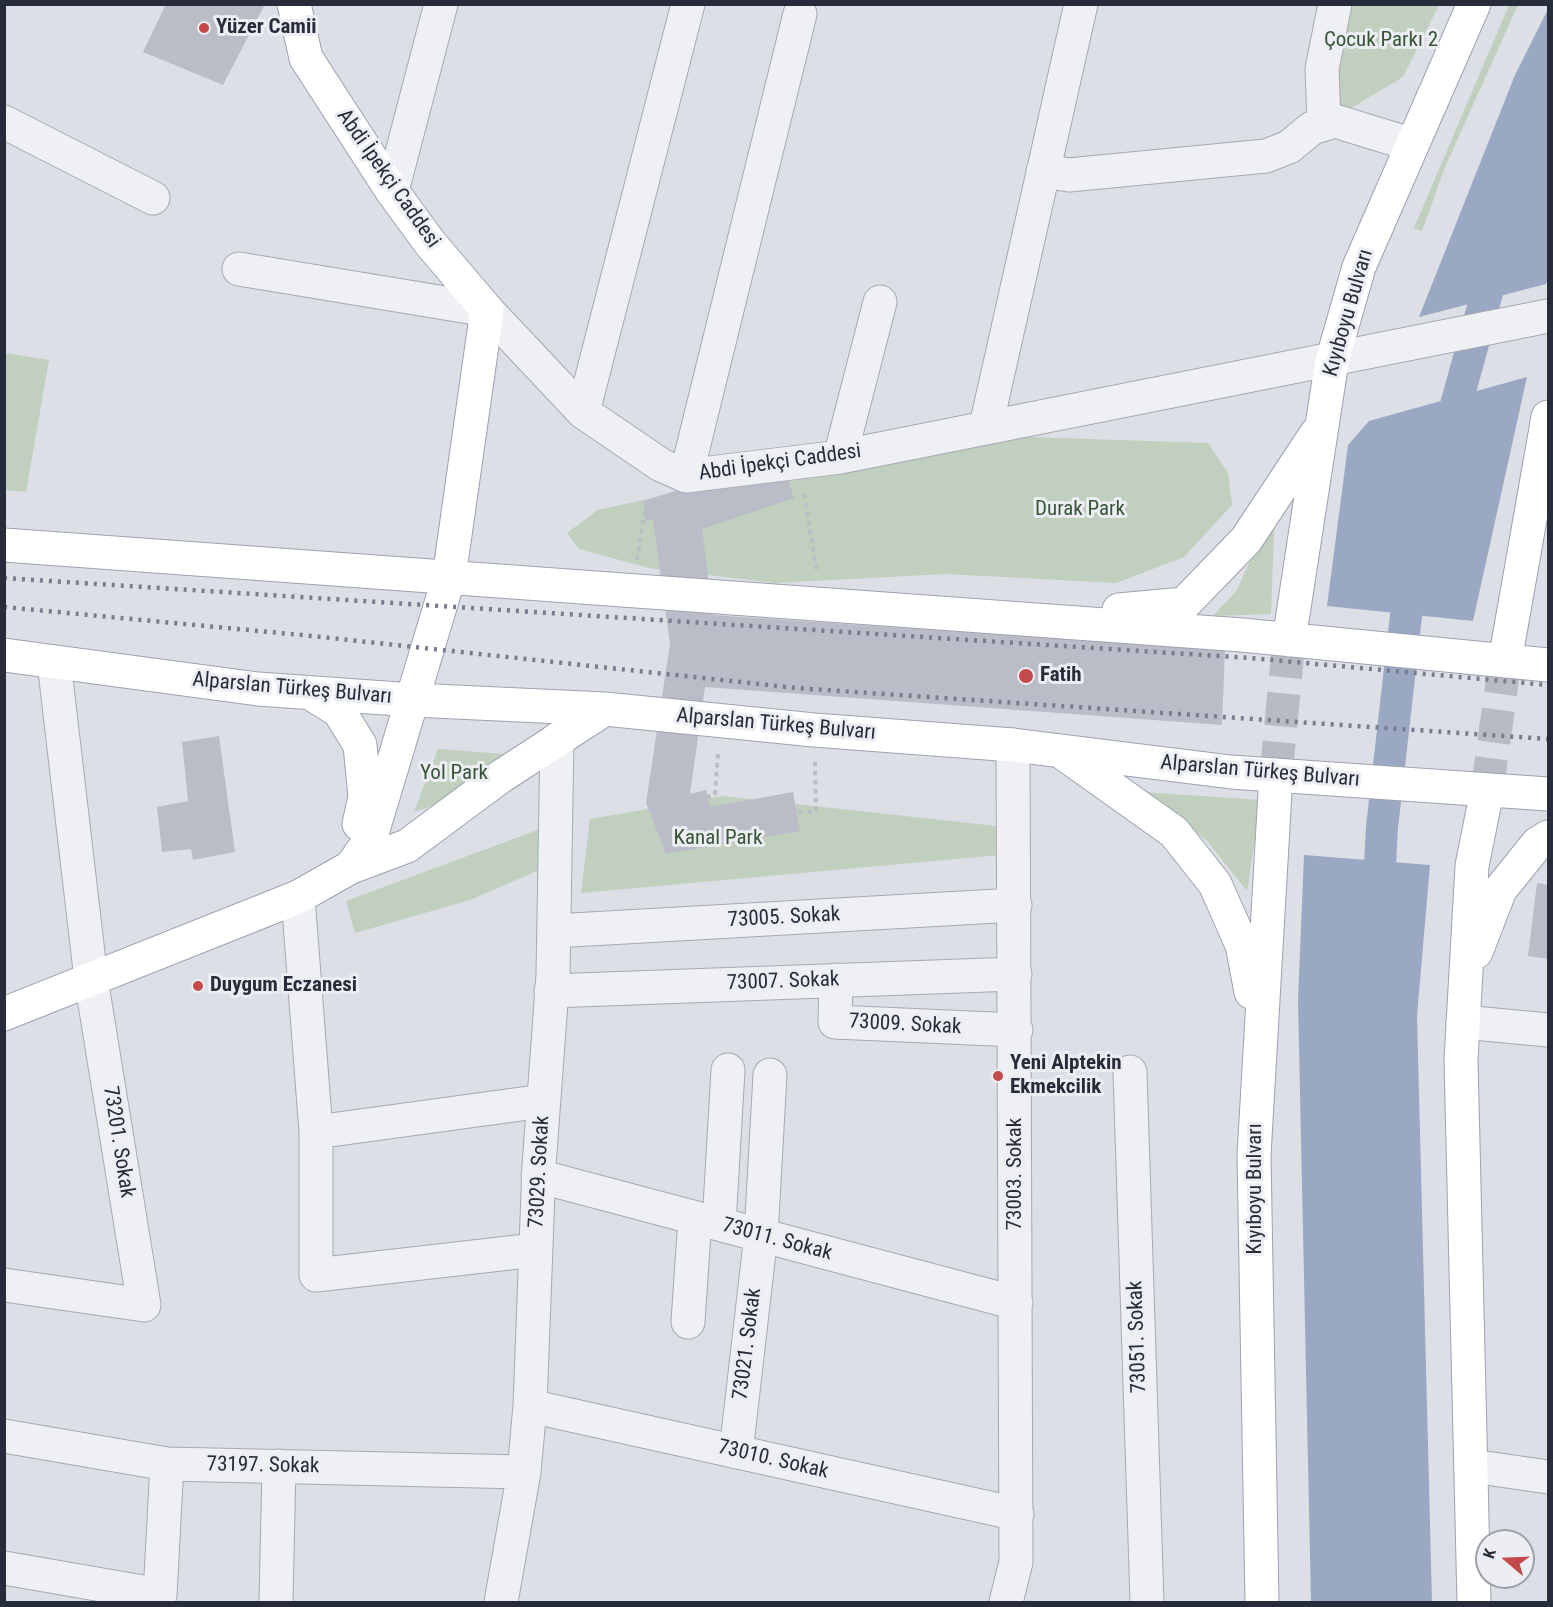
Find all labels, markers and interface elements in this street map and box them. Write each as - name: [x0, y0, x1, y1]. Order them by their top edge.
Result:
- place label: Yüzer Camii: [216, 15, 317, 41]
- marker: Yüzer Camii: [197, 21, 211, 35]
- park label: Çocuk Parkı 2: [1324, 28, 1438, 54]
- street label: Abdi İpekçi Caddesi: [331, 105, 445, 253]
- street label: Kıyıboyu Bulvarı: [1319, 246, 1379, 380]
- street label: Abdi İpekçi Caddesi: [697, 439, 863, 487]
- park label: Durak Park: [1035, 497, 1125, 523]
- place label: Fatih: [1040, 663, 1082, 689]
- marker: Fatih: [1017, 667, 1035, 685]
- street label: Alparslan Türkeş Bulvarı: [191, 668, 393, 710]
- street label: Alparslan Türkeş Bulvarı: [675, 704, 877, 746]
- street label: Alparslan Türkeş Bulvarı: [1159, 751, 1361, 793]
- park label: Yol Park: [420, 761, 488, 787]
- park label: Kanal Park: [674, 826, 762, 852]
- street label: 73005. Sokak: [727, 902, 841, 934]
- street label: 73007. Sokak: [726, 967, 840, 997]
- place label: Duygum Eczanesi: [210, 973, 357, 999]
- marker: Duygum Eczanesi: [191, 979, 205, 993]
- street label: 73009. Sokak: [848, 1009, 962, 1041]
- place label: Yeni Alptekin Ekmekcilik: [1010, 1051, 1122, 1101]
- marker: Yeni Alptekin Ekmekcilik: [991, 1069, 1005, 1083]
- street label: 73201. Sokak: [97, 1084, 139, 1200]
- street label: 73029. Sokak: [524, 1115, 556, 1229]
- street label: 73003. Sokak: [1003, 1118, 1029, 1230]
- street label: Kıyıboyu Bulvarı: [1243, 1123, 1269, 1255]
- street label: 73011. Sokak: [719, 1213, 835, 1267]
- street label: 73051. Sokak: [1123, 1280, 1153, 1394]
- street label: 73021. Sokak: [729, 1287, 767, 1401]
- street label: 73010. Sokak: [715, 1435, 831, 1485]
- street label: 73197. Sokak: [206, 1452, 320, 1480]
- north arrow: [1475, 1529, 1535, 1589]
- text: K: [1479, 1546, 1500, 1561]

